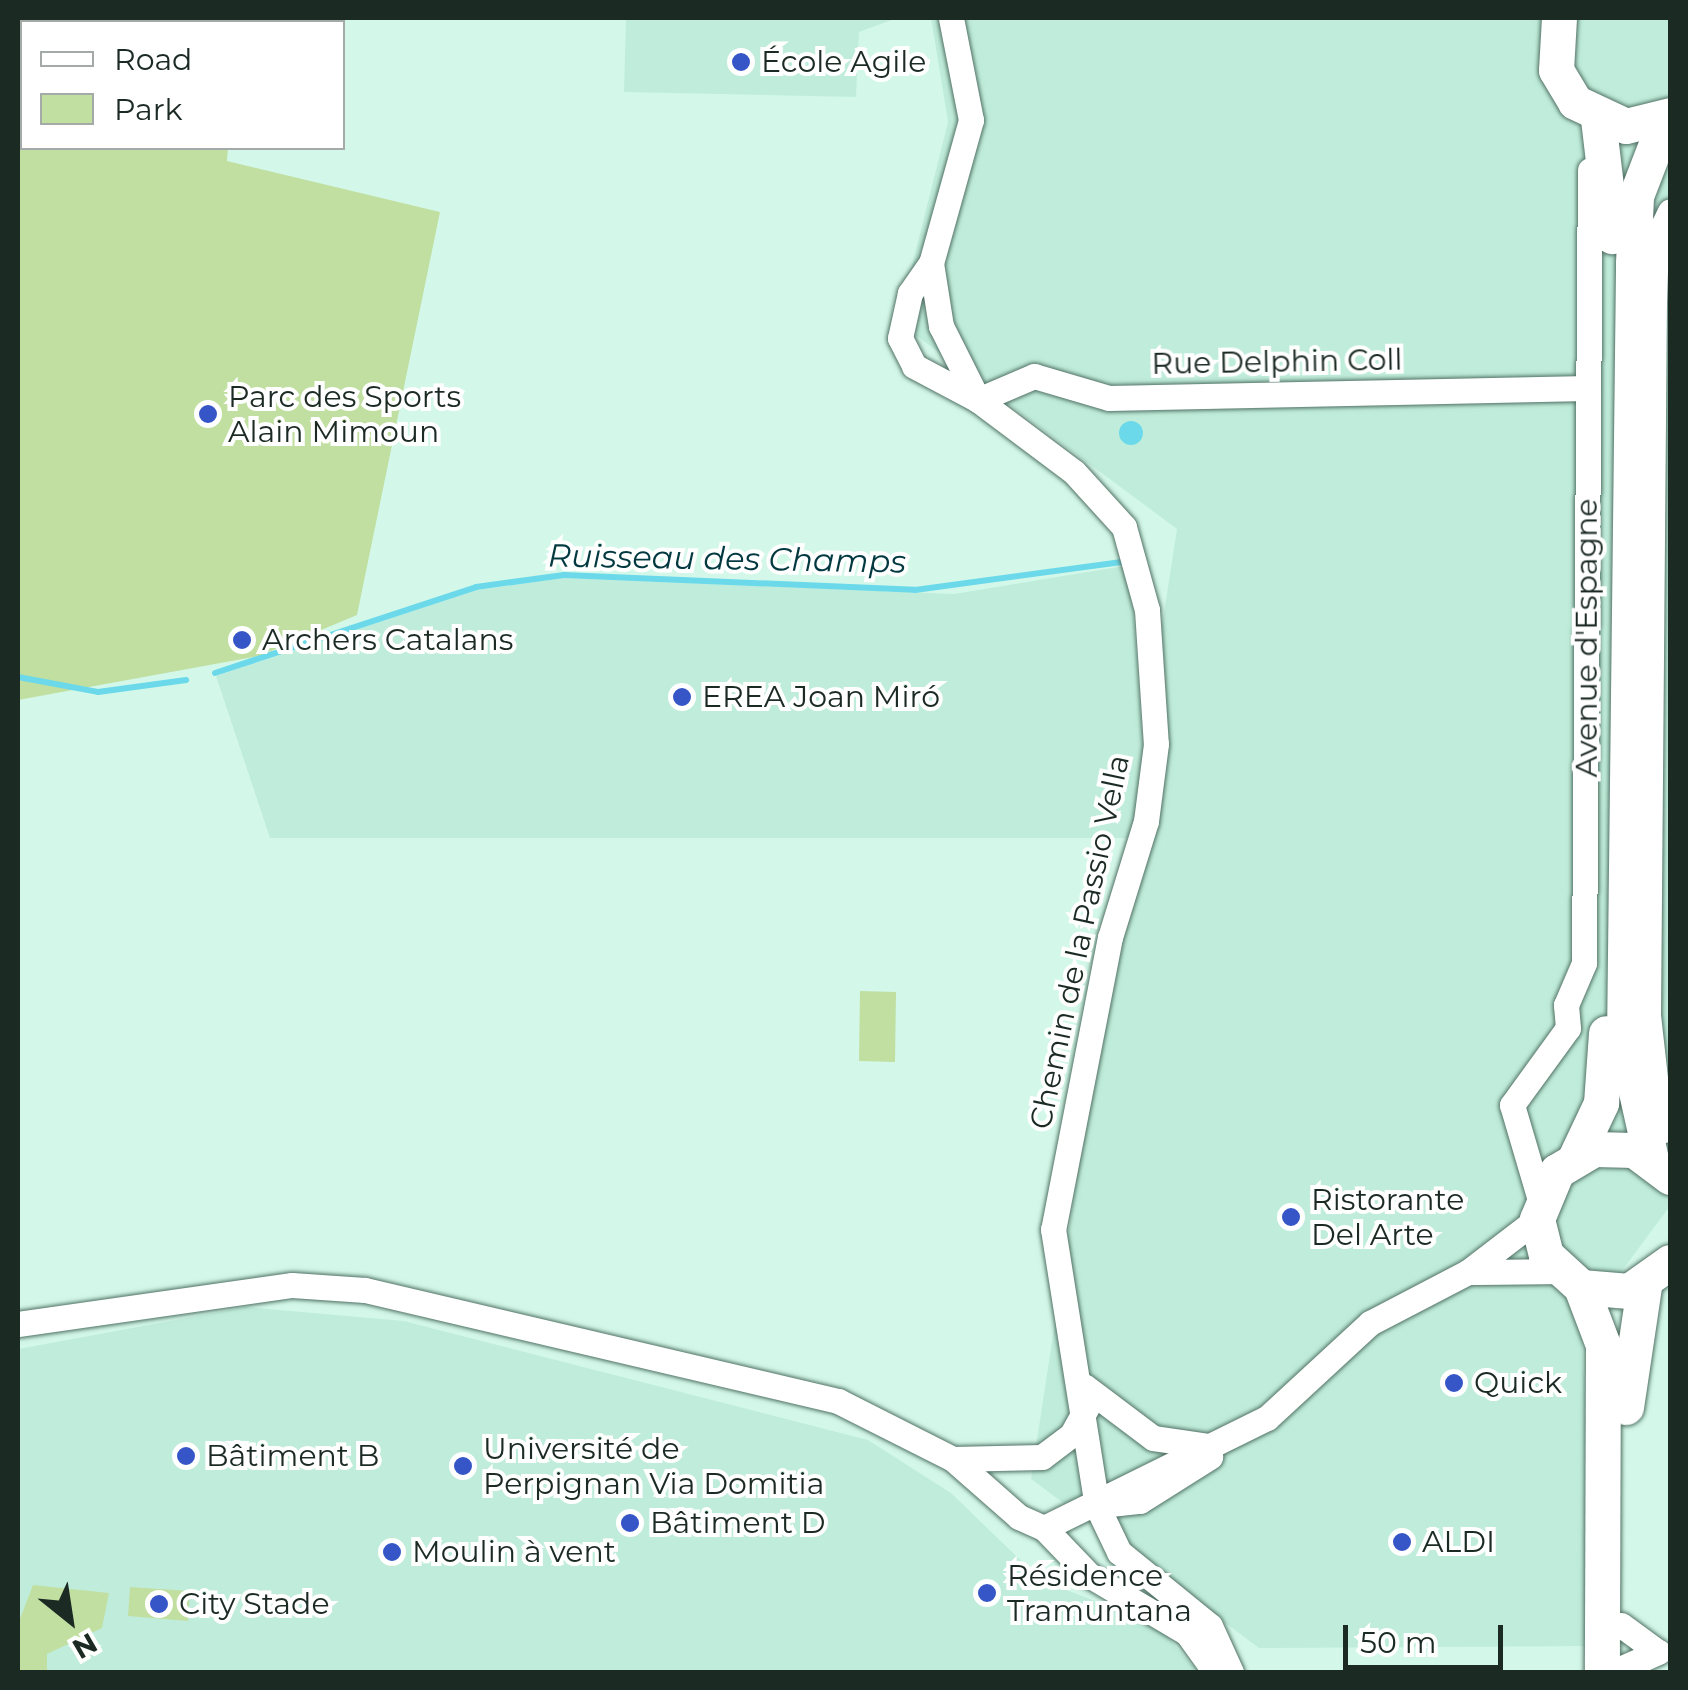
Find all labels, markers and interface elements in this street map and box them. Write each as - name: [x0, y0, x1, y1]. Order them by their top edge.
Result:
- legend: [20, 20, 345, 150]
- text: Road: [114, 41, 192, 78]
- place label: École Agile: [761, 44, 926, 80]
- marker: École Agile: [730, 51, 752, 73]
- text: Park: [114, 91, 183, 128]
- street label: Rue Delphin Coll: [1151, 342, 1403, 382]
- place label: Parc des Sports Alain Mimoun: [228, 379, 461, 450]
- marker: Parc des Sports Alain Mimoun: [197, 403, 219, 425]
- street label: Avenue d'Espagne: [1569, 499, 1605, 777]
- water label: Ruisseau des Champs: [548, 537, 906, 581]
- place label: Archers Catalans: [262, 622, 513, 658]
- marker: Archers Catalans: [231, 629, 253, 651]
- place label: EREA Joan Miró: [702, 679, 940, 715]
- marker: EREA Joan Miró: [671, 686, 693, 708]
- street label: Chemin de la Passio Vella: [1023, 752, 1137, 1132]
- place label: Ristorante Del Arte: [1311, 1182, 1464, 1252]
- marker: Ristorante Del Arte: [1280, 1206, 1302, 1228]
- place label: Quick: [1474, 1365, 1562, 1401]
- marker: Quick: [1443, 1372, 1465, 1394]
- place label: Université de Perpignan Via Domitia: [483, 1431, 824, 1502]
- place label: Bâtiment B: [206, 1438, 379, 1474]
- marker: Bâtiment B: [175, 1445, 197, 1467]
- marker: Université de Perpignan Via Domitia: [452, 1455, 474, 1477]
- place label: Bâtiment D: [650, 1505, 826, 1541]
- marker: Bâtiment D: [619, 1512, 641, 1534]
- place label: ALDI: [1422, 1524, 1495, 1560]
- marker: ALDI: [1391, 1531, 1413, 1553]
- place label: Moulin à vent: [412, 1534, 616, 1570]
- marker: Moulin à vent: [381, 1541, 403, 1563]
- place label: Résidence Tramuntana: [1007, 1558, 1192, 1628]
- north arrow: [20, 1570, 120, 1670]
- marker: Résidence Tramuntana: [976, 1582, 998, 1604]
- place label: City Stade: [179, 1586, 330, 1622]
- marker: City Stade: [148, 1593, 170, 1615]
- scale bar: [1348, 1605, 1508, 1667]
- text: 50 m: [1360, 1624, 1437, 1661]
- text: N: [67, 1626, 103, 1666]

